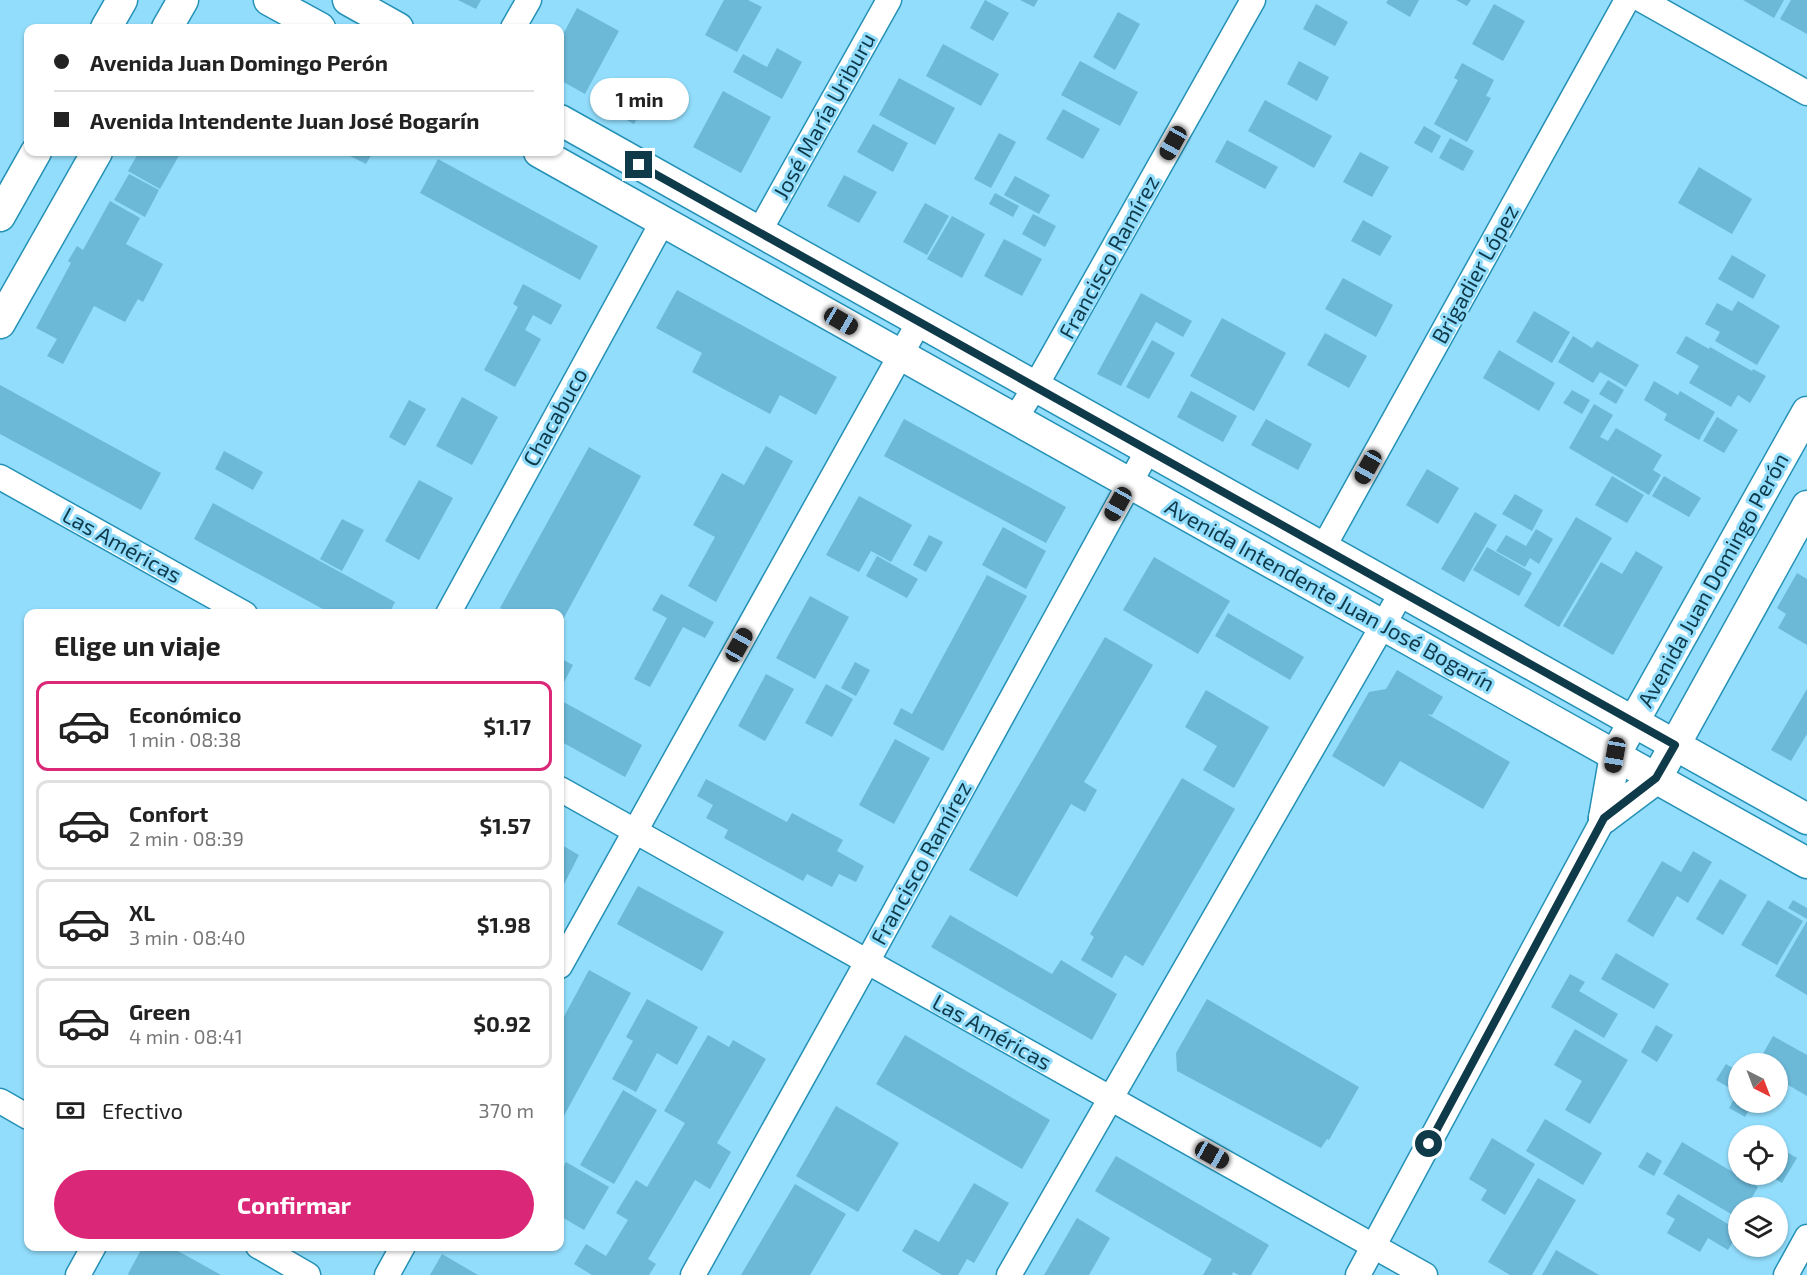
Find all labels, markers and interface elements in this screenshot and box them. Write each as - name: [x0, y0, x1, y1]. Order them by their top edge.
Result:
- street label: José María Uriburu: [767, 28, 880, 203]
- text: Avenida Juan Domingo Perón: [90, 49, 388, 75]
- callout: 1 min: [590, 78, 688, 120]
- text: 1 min: [615, 87, 664, 111]
- text: Avenida Intendente Juan José Bogarín: [90, 107, 479, 133]
- car: [1156, 123, 1190, 163]
- route end: [625, 151, 652, 178]
- street label: Francisco Ramírez: [1053, 170, 1164, 343]
- street label: Brigadier López: [1425, 199, 1523, 348]
- car: [821, 304, 861, 338]
- street label: Chacabuco: [516, 363, 592, 470]
- car: [1351, 447, 1385, 487]
- street label: Avenida Juan Domingo Perón: [1631, 448, 1793, 711]
- car: [1101, 484, 1135, 524]
- street label: Avenida Intendente Juan José Bogarín: [1161, 492, 1500, 696]
- street label: Las Américas: [58, 501, 187, 587]
- car: [722, 625, 756, 665]
- text: Elige un viaje: [54, 629, 221, 661]
- icon: car: [57, 699, 111, 753]
- text: Económico: [129, 701, 241, 727]
- text: $1.17: [483, 713, 531, 739]
- text: 1 min · 08:38: [129, 727, 241, 751]
- car: [1603, 736, 1627, 774]
- street label: Francisco Ramírez: [865, 776, 976, 949]
- icon: car: [57, 798, 111, 852]
- text: Confort: [129, 800, 208, 826]
- text: $1.57: [480, 812, 531, 838]
- text: 2 min · 08:39: [129, 826, 244, 850]
- icon: car: [57, 897, 111, 951]
- text: XL: [129, 899, 155, 925]
- text: $1.98: [477, 911, 531, 937]
- text: 3 min · 08:40: [129, 925, 246, 949]
- street label: Las Américas: [928, 988, 1057, 1074]
- icon: car: [57, 996, 111, 1050]
- text: Green: [129, 998, 191, 1024]
- text: $0.92: [473, 1010, 531, 1036]
- text: 4 min · 08:41: [129, 1024, 243, 1048]
- north arrow: [1728, 1053, 1788, 1113]
- map controls: [1728, 1053, 1788, 1257]
- icon: cash: [54, 1094, 87, 1127]
- text: Efectivo: [102, 1097, 183, 1123]
- text: 370 m: [479, 1098, 534, 1122]
- button: locate: [1728, 1125, 1788, 1185]
- route start: [1415, 1130, 1442, 1157]
- car: [1192, 1138, 1232, 1172]
- button: Confirmar: [54, 1170, 534, 1239]
- button: layers: [1728, 1197, 1788, 1257]

